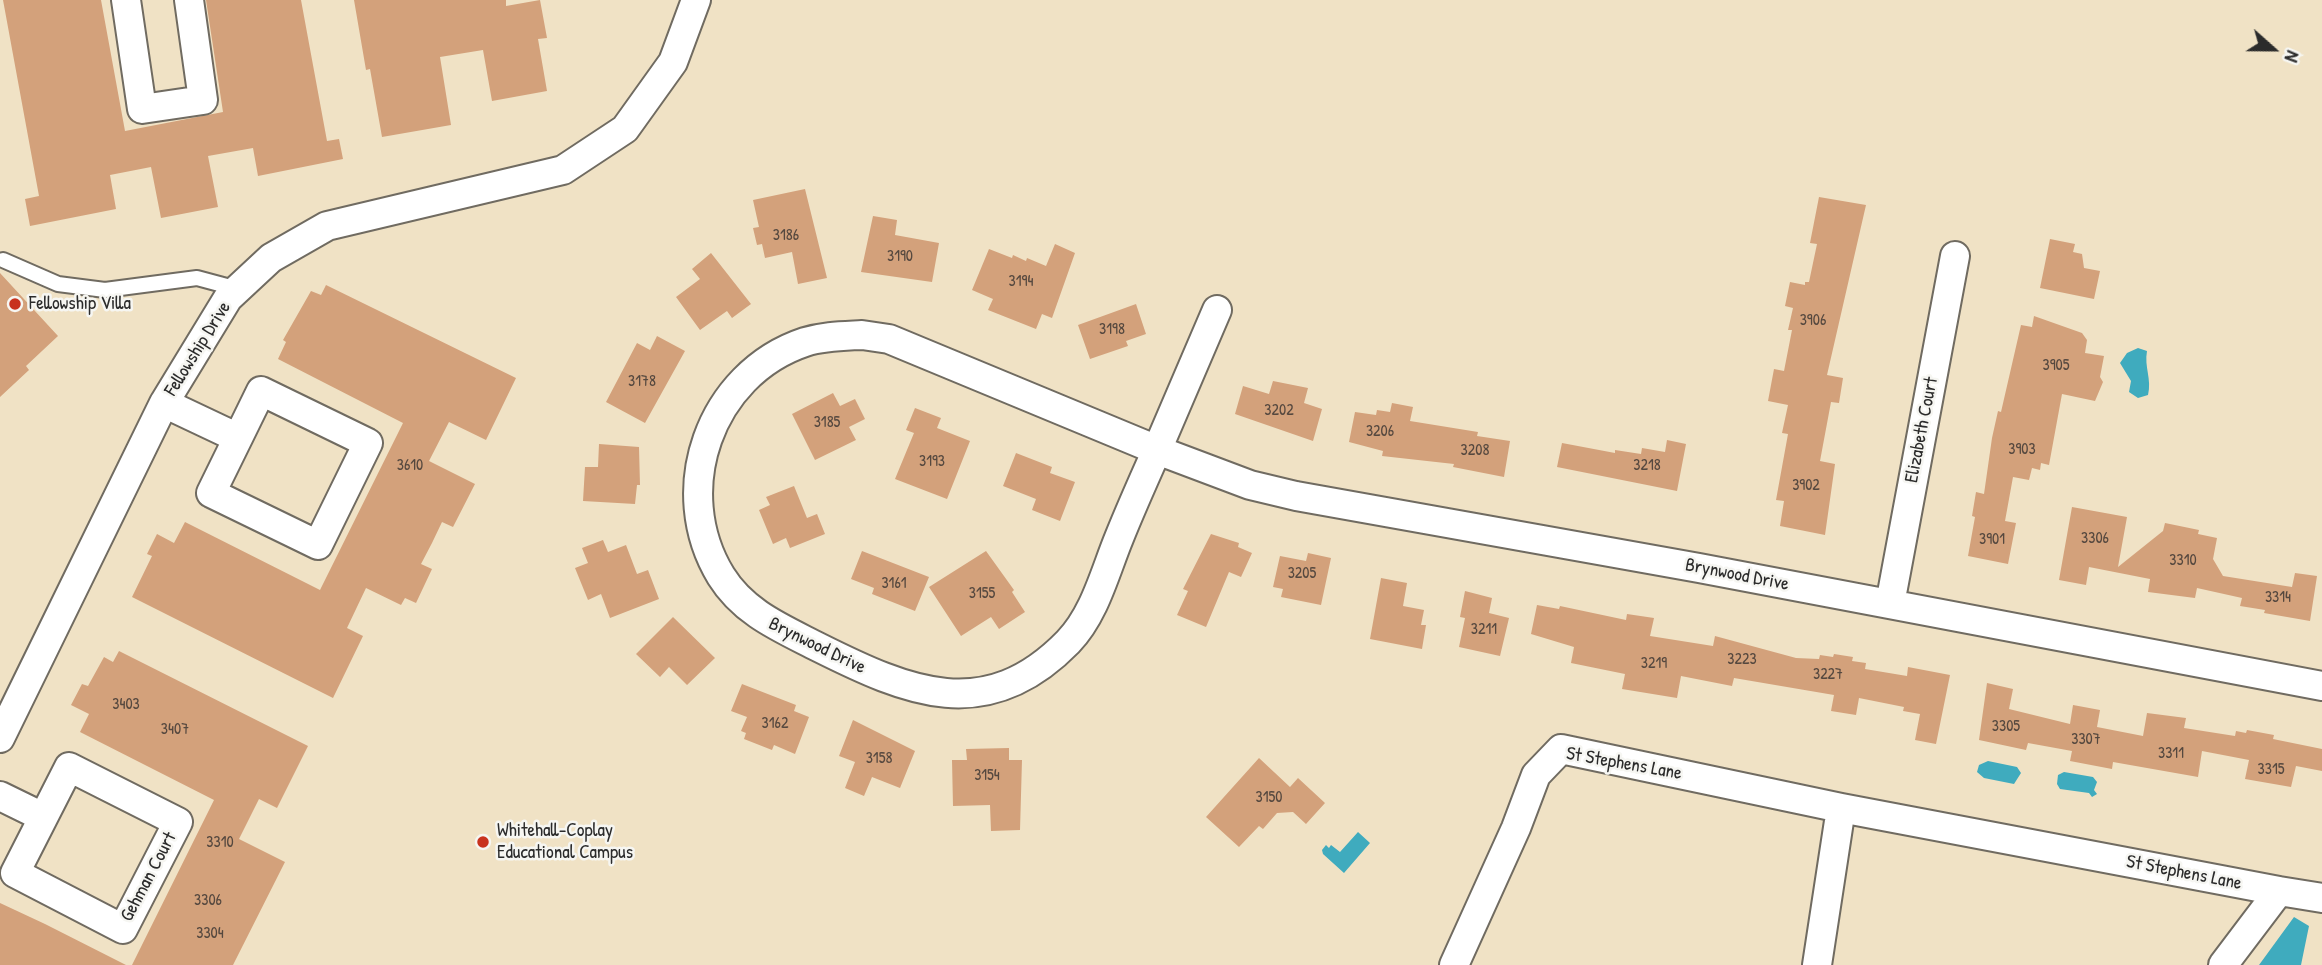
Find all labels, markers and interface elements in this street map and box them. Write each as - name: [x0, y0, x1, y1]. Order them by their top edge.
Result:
- north arrow: [2238, 14, 2308, 84]
- text: N: [2279, 47, 2307, 66]
- house number: 3186: [773, 226, 799, 246]
- house number: 3190: [887, 247, 913, 267]
- house number: 3194: [1009, 272, 1033, 292]
- place label: Fellowship Villa: [29, 293, 131, 315]
- marker: Fellowship Villa: [7, 296, 23, 312]
- street label: Fellowship Drive: [160, 298, 236, 400]
- house number: 3906: [1800, 311, 1826, 331]
- house number: 3198: [1099, 320, 1125, 340]
- house number: 3905: [2043, 356, 2069, 376]
- house number: 3178: [628, 372, 656, 392]
- street label: Elizabeth Court: [1901, 375, 1943, 485]
- house number: 3202: [1264, 401, 1294, 421]
- house number: 3185: [814, 413, 840, 433]
- house number: 3206: [1366, 422, 1394, 442]
- house number: 3903: [2008, 440, 2036, 460]
- house number: 3208: [1461, 441, 1489, 461]
- house number: 3193: [919, 452, 945, 472]
- house number: 3610: [397, 456, 423, 476]
- house number: 3218: [1633, 456, 1661, 476]
- house number: 3902: [1792, 476, 1820, 496]
- house number: 3306: [2081, 529, 2109, 549]
- house number: 3901: [1979, 530, 2005, 550]
- house number: 3310: [2169, 551, 2197, 571]
- street label: Brynwood Drive: [1683, 554, 1791, 596]
- house number: 3205: [1288, 564, 1316, 584]
- house number: 3161: [881, 574, 907, 594]
- house number: 3155: [969, 584, 995, 604]
- house number: 3314: [2265, 588, 2291, 608]
- street label: Brynwood Drive: [765, 613, 869, 679]
- house number: 3211: [1471, 620, 1497, 640]
- house number: 3223: [1727, 650, 1757, 670]
- house number: 3219: [1641, 654, 1667, 674]
- house number: 3227: [1813, 665, 1843, 685]
- house number: 3403: [112, 695, 140, 715]
- house number: 3162: [762, 714, 788, 734]
- house number: 3305: [1992, 717, 2020, 737]
- house number: 3407: [161, 720, 189, 740]
- house number: 3307: [2071, 730, 2101, 750]
- street label: St Stephens Lane: [1564, 743, 1684, 785]
- house number: 3311: [2158, 744, 2184, 764]
- house number: 3158: [866, 749, 892, 769]
- house number: 3315: [2258, 760, 2284, 780]
- house number: 3154: [974, 766, 1000, 786]
- house number: 3150: [1256, 788, 1282, 808]
- place label: Whitehall-Coplay Educational Campus: [497, 820, 633, 864]
- street label: Gehman Court: [116, 829, 182, 925]
- house number: 3310: [206, 833, 234, 853]
- marker: Whitehall-Coplay Educational Campus: [475, 834, 491, 850]
- street label: St Stephens Lane: [2124, 851, 2244, 895]
- house number: 3306: [194, 891, 222, 911]
- house number: 3304: [196, 924, 224, 944]

